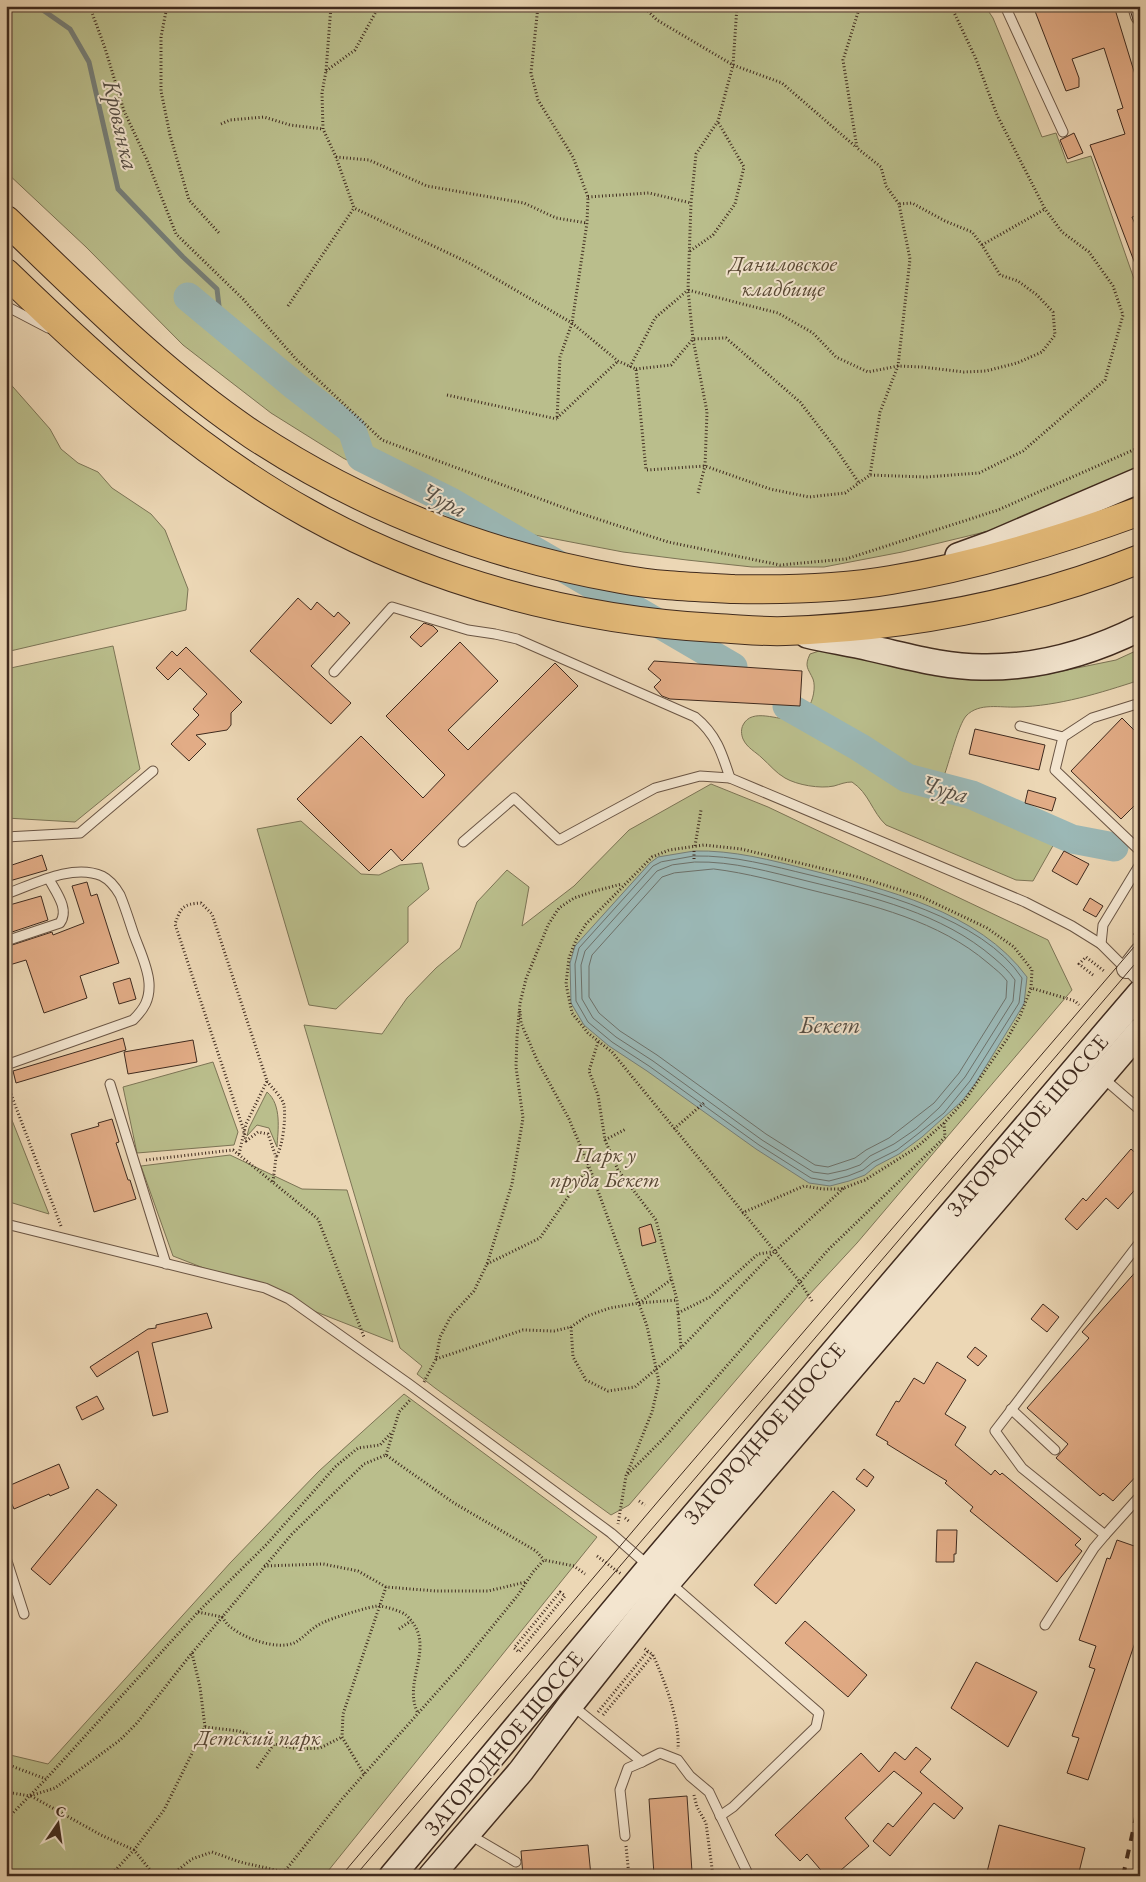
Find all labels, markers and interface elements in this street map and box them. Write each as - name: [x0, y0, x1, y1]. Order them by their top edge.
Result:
- water label: Кровянка: [96, 76, 147, 173]
- park label: Даниловское кладбище: [727, 249, 837, 303]
- water label: Чура: [416, 475, 473, 524]
- water label: Чура: [918, 767, 972, 810]
- water label: Бекет: [799, 1009, 860, 1040]
- street label: ЗАГОРОДНОЕ ШОССЕ: [940, 1028, 1115, 1223]
- park label: Парк у пруда Бекет: [550, 1140, 660, 1194]
- street label: ЗАГОРОДНОЕ ШОССЕ: [677, 1336, 852, 1531]
- street label: ЗАГОРОДНОЕ ШОССЕ: [418, 1645, 589, 1842]
- park label: Детский парк: [193, 1723, 321, 1752]
- north arrow: [32, 1800, 82, 1850]
- text: С: [54, 1801, 68, 1821]

